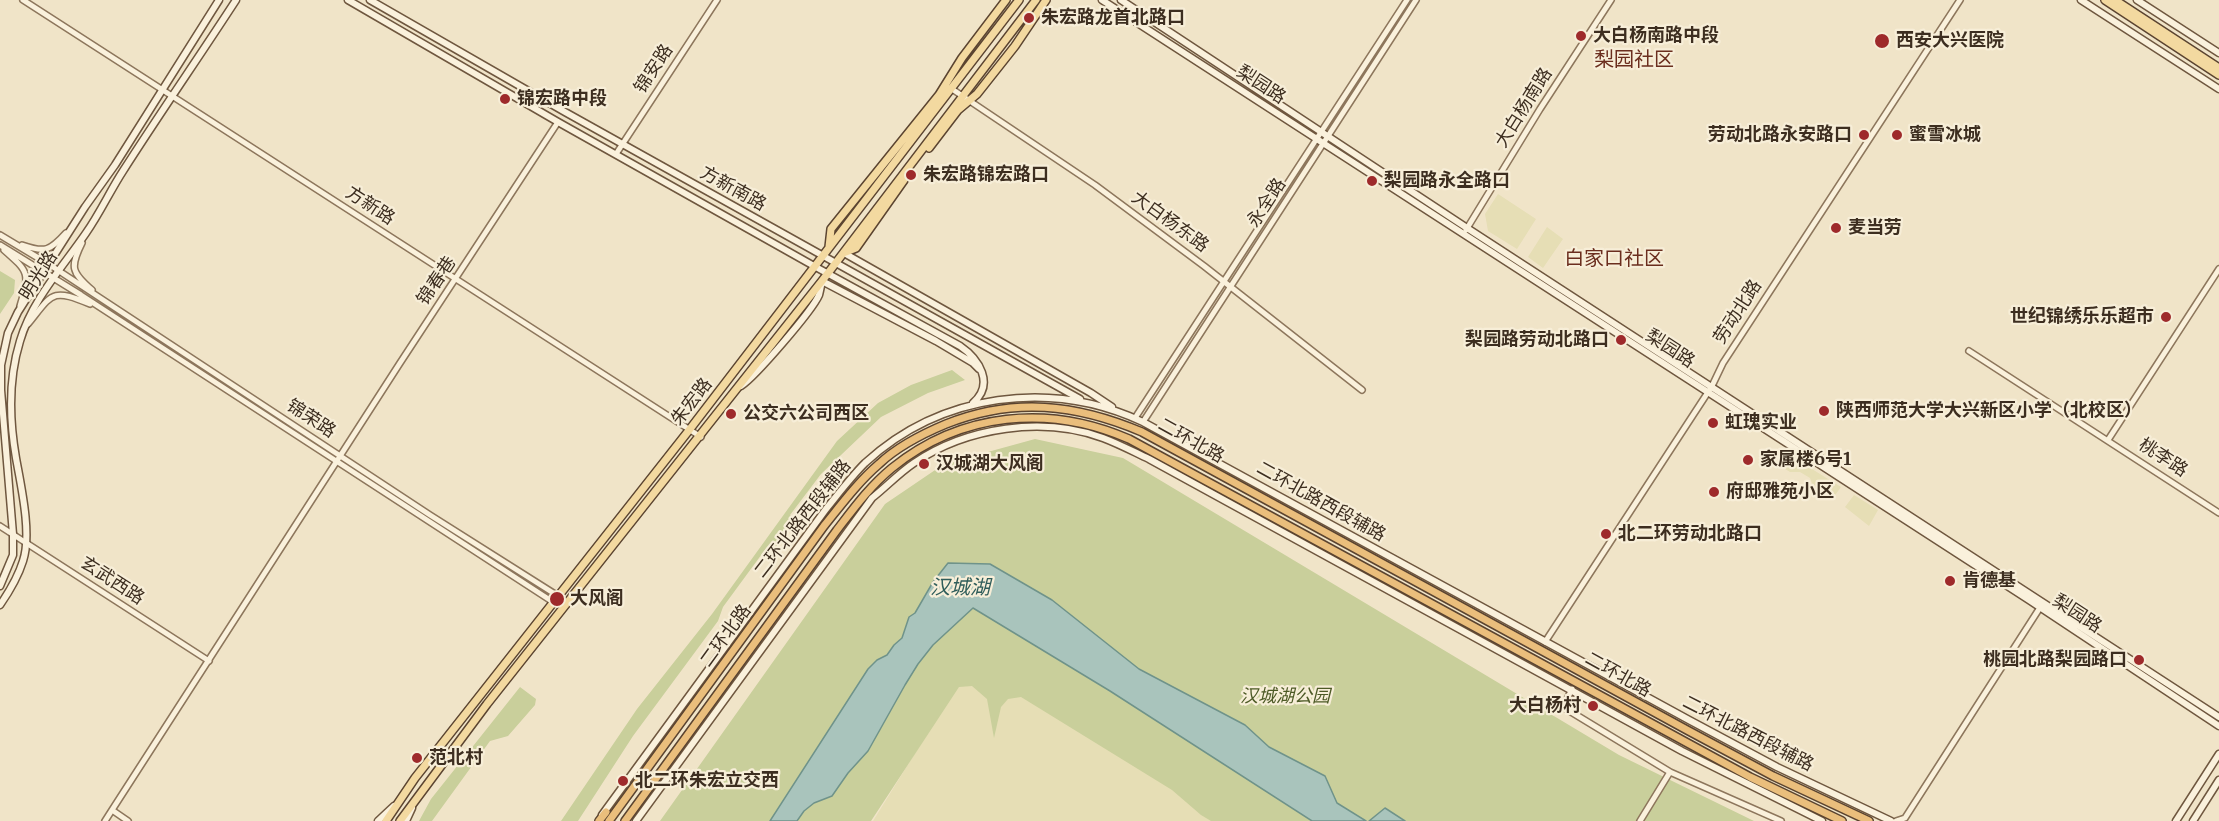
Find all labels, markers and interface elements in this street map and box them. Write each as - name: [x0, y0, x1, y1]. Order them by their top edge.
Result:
- place label: 朱宏路龙首北路口: [1041, 7, 1185, 29]
- marker: 朱宏路龙首北路口: [1022, 11, 1036, 25]
- place label: 大白杨南路中段: [1593, 25, 1719, 47]
- marker: 大白杨南路中段: [1574, 29, 1588, 43]
- place label: 西安大兴医院: [1896, 30, 2004, 52]
- marker: 西安大兴医院: [1873, 32, 1891, 50]
- street label: 锦安路: [630, 40, 678, 98]
- district label: 梨园社区: [1594, 48, 1674, 72]
- street label: 梨园路: [1232, 61, 1290, 109]
- street label: 大白杨南路: [1491, 64, 1557, 152]
- place label: 锦宏路中段: [517, 88, 607, 110]
- marker: 锦宏路中段: [498, 92, 512, 106]
- place label: 劳动北路永安路口: [1708, 124, 1852, 146]
- place label: 蜜雪冰城: [1909, 124, 1981, 146]
- marker: 劳动北路永安路口: [1857, 128, 1871, 142]
- marker: 蜜雪冰城: [1890, 128, 1904, 142]
- street label: 方新南路: [696, 162, 770, 216]
- place label: 朱宏路锦宏路口: [923, 164, 1049, 186]
- marker: 朱宏路锦宏路口: [904, 168, 918, 182]
- place label: 梨园路永全路口: [1384, 170, 1510, 192]
- street label: 永全路: [1243, 174, 1291, 232]
- marker: 梨园路永全路口: [1365, 174, 1379, 188]
- street label: 方新路: [341, 182, 399, 230]
- street label: 大白杨东路: [1127, 187, 1213, 257]
- place label: 麦当劳: [1848, 217, 1902, 239]
- marker: 麦当劳: [1829, 221, 1843, 235]
- street label: 明光路: [16, 247, 62, 305]
- district label: 白家口社区: [1564, 247, 1664, 271]
- street label: 锦春巷: [413, 253, 461, 309]
- street label: 劳动北路: [1709, 276, 1767, 348]
- place label: 世纪锦绣乐乐超市: [2010, 306, 2154, 328]
- marker: 世纪锦绣乐乐超市: [2159, 310, 2173, 324]
- street label: 梨园路: [1641, 325, 1699, 373]
- place label: 梨园路劳动北路口: [1465, 329, 1609, 351]
- marker: 梨园路劳动北路口: [1614, 333, 1628, 347]
- street label: 朱宏路: [667, 374, 717, 430]
- street label: 锦荣路: [282, 395, 340, 443]
- place label: 陕西师范大学大兴新区小学（北校区）: [1836, 400, 2142, 422]
- place label: 公交六公司西区: [743, 403, 869, 425]
- marker: 陕西师范大学大兴新区小学（北校区）: [1817, 404, 1831, 418]
- marker: 公交六公司西区: [724, 407, 738, 421]
- place label: 虹瑰实业: [1725, 412, 1797, 434]
- street label: 二环北路: [1154, 414, 1228, 468]
- marker: 虹瑰实业: [1706, 416, 1720, 430]
- street label: 桃李路: [2134, 434, 2192, 482]
- place label: 家属楼6号1: [1760, 449, 1851, 471]
- place label: 汉城湖大风阁: [936, 453, 1044, 475]
- marker: 家属楼6号1: [1741, 453, 1755, 467]
- street label: 二环北路西段辅路: [750, 456, 856, 582]
- marker: 汉城湖大风阁: [917, 457, 931, 471]
- street label: 二环北路西段辅路: [1253, 458, 1389, 546]
- place label: 府邸雅苑小区: [1726, 481, 1834, 503]
- marker: 府邸雅苑小区: [1707, 485, 1721, 499]
- place label: 北二环劳动北路口: [1618, 523, 1762, 545]
- marker: 北二环劳动北路口: [1599, 527, 1613, 541]
- street label: 玄武西路: [76, 552, 148, 610]
- place label: 肯德基: [1962, 570, 2016, 592]
- marker: 肯德基: [1943, 574, 1957, 588]
- water label: 汉城湖: [930, 576, 990, 600]
- place label: 大风阁: [570, 588, 624, 610]
- marker: 大风阁: [548, 590, 566, 608]
- street label: 梨园路: [2048, 590, 2106, 638]
- street label: 二环北路: [696, 601, 756, 671]
- street label: 二环北路: [1581, 648, 1655, 702]
- place label: 桃园北路梨园路口: [1983, 649, 2127, 671]
- marker: 桃园北路梨园路口: [2132, 653, 2146, 667]
- park label: 汉城湖公园: [1240, 686, 1330, 708]
- street label: 二环北路西段辅路: [1679, 692, 1817, 776]
- place label: 大白杨村: [1509, 695, 1581, 717]
- marker: 大白杨村: [1586, 699, 1600, 713]
- place label: 范北村: [429, 747, 483, 769]
- marker: 范北村: [410, 751, 424, 765]
- place label: 北二环朱宏立交西: [635, 770, 779, 792]
- marker: 北二环朱宏立交西: [616, 774, 630, 788]

